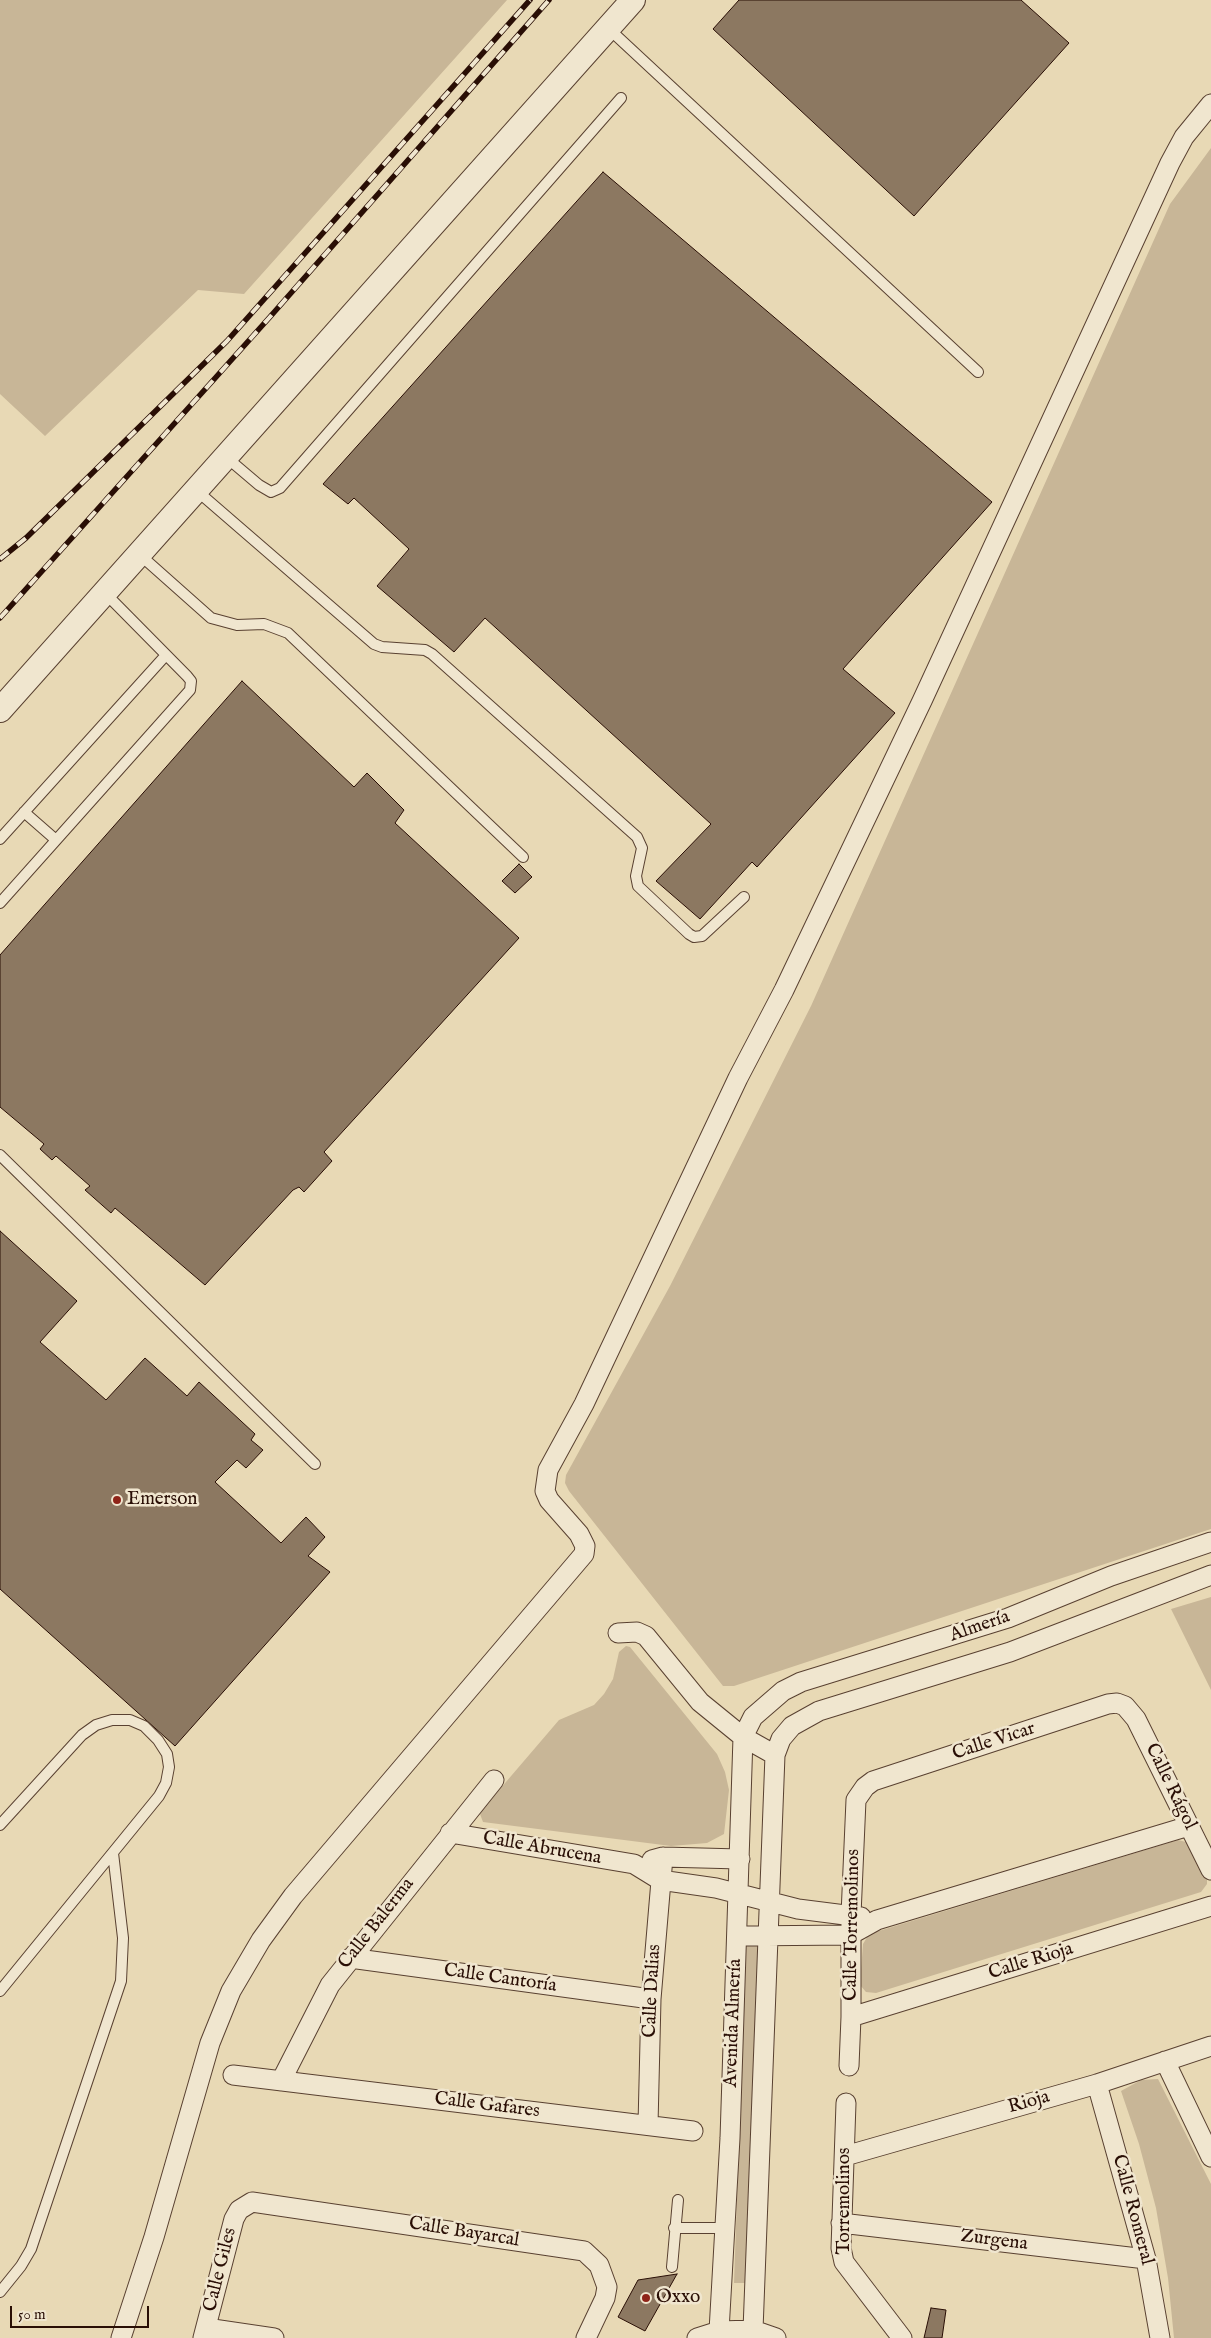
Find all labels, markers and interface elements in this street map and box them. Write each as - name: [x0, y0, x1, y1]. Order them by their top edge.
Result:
- place label: Emerson: [127, 1489, 197, 1511]
- marker: Emerson: [111, 1494, 123, 1506]
- street label: Almería: [947, 1606, 1013, 1648]
- street label: Calle Vicar: [950, 1718, 1038, 1766]
- street label: Calle Rágol: [1139, 1740, 1201, 1834]
- street label: Calle Abrucena: [481, 1827, 603, 1871]
- street label: Calle Torremolinos: [840, 1849, 866, 2001]
- street label: Calle Balerma: [334, 1874, 420, 1974]
- street label: Calle Rioja: [986, 1938, 1076, 1986]
- street label: Calle Dalias: [639, 1944, 667, 2038]
- street label: Avenida Almería: [720, 1958, 748, 2088]
- street label: Calle Cantoría: [442, 1960, 558, 1998]
- street label: Rioja: [1006, 2086, 1052, 2120]
- street label: Calle Gafares: [433, 2088, 541, 2124]
- street label: Torremolinos: [834, 2147, 856, 2255]
- street label: Calle Romeral: [1106, 2152, 1158, 2268]
- street label: Calle Bayarcal: [407, 2213, 521, 2253]
- street label: Calle Giles: [200, 2226, 242, 2314]
- street label: Zurgena: [959, 2226, 1029, 2256]
- place label: Oxxo: [656, 2287, 700, 2309]
- marker: Oxxo: [640, 2292, 652, 2304]
- scale bar: [12, 2296, 151, 2328]
- text: 50 m: [18, 2305, 46, 2324]

